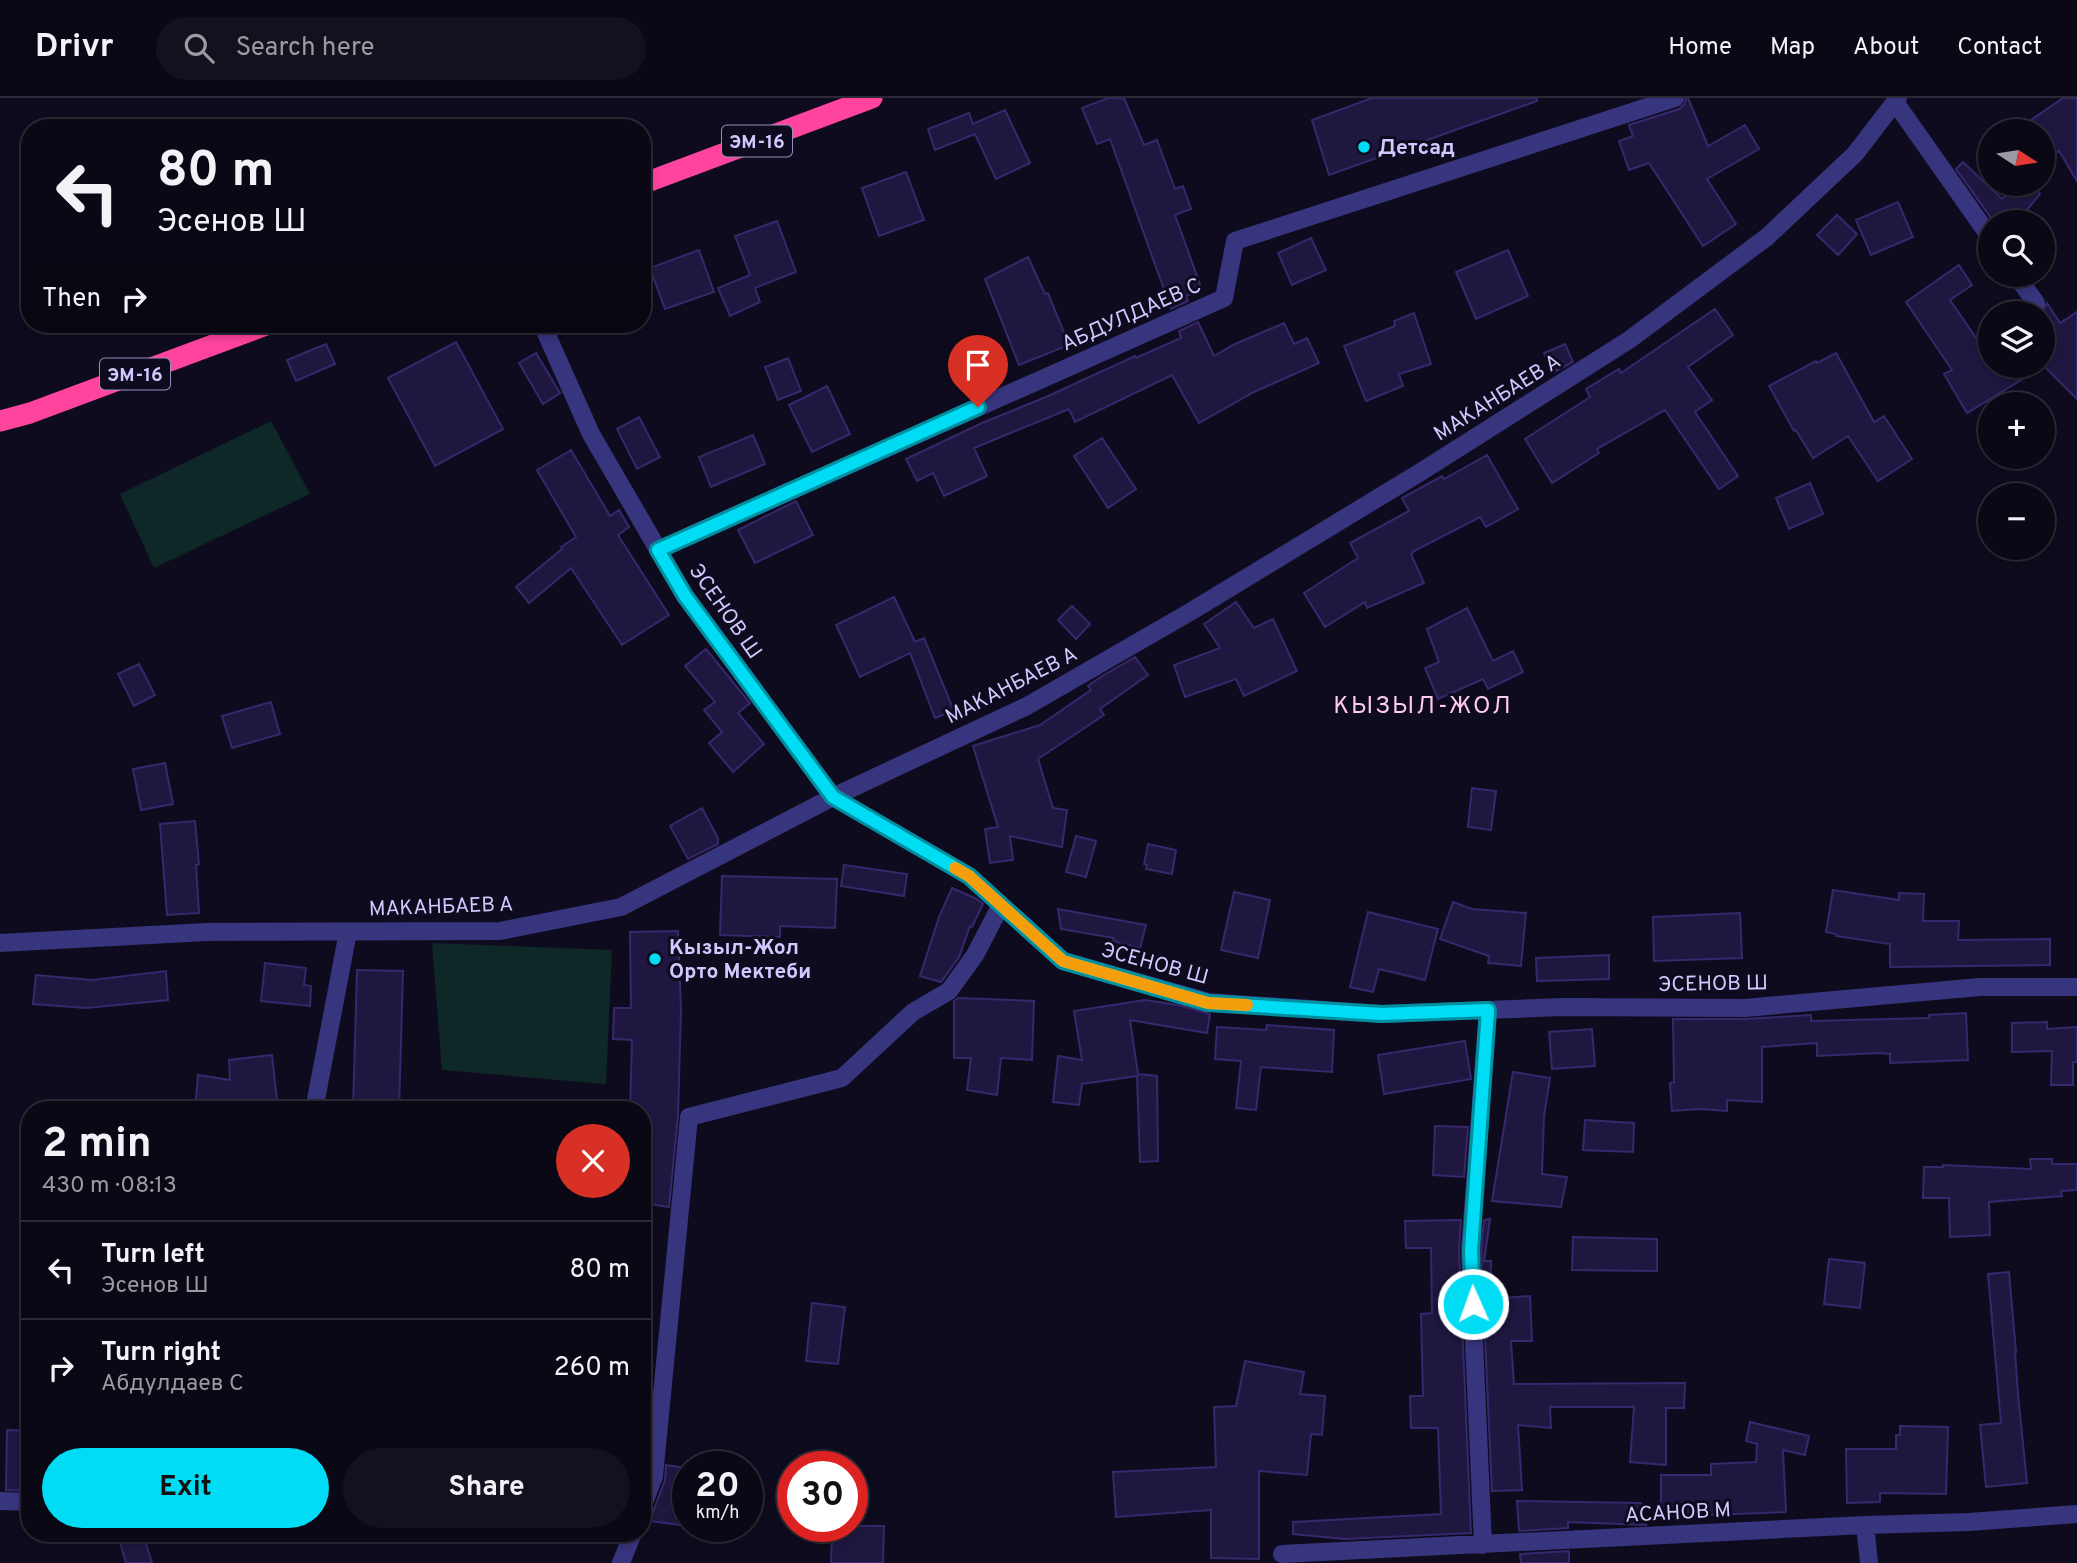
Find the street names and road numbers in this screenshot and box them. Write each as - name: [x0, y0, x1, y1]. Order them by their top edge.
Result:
- road number: ЭМ-16: [722, 126, 792, 156]
- street label: АБДУЛДАЕВ С: [1058, 273, 1206, 358]
- street label: МАКАНБАЕВ А: [1429, 348, 1566, 448]
- road number: ЭМ-16: [100, 358, 170, 390]
- street label: ЭСЕНОВ Ш: [682, 559, 767, 665]
- street label: МАКАНБАЕВ А: [941, 641, 1082, 731]
- street label: МАКАНБАЕВ А: [368, 891, 514, 924]
- street label: ЭСЕНОВ Ш: [1098, 937, 1211, 992]
- street label: ЭСЕНОВ Ш: [1658, 970, 1768, 999]
- street label: АСАНОВ М: [1624, 1497, 1732, 1530]

